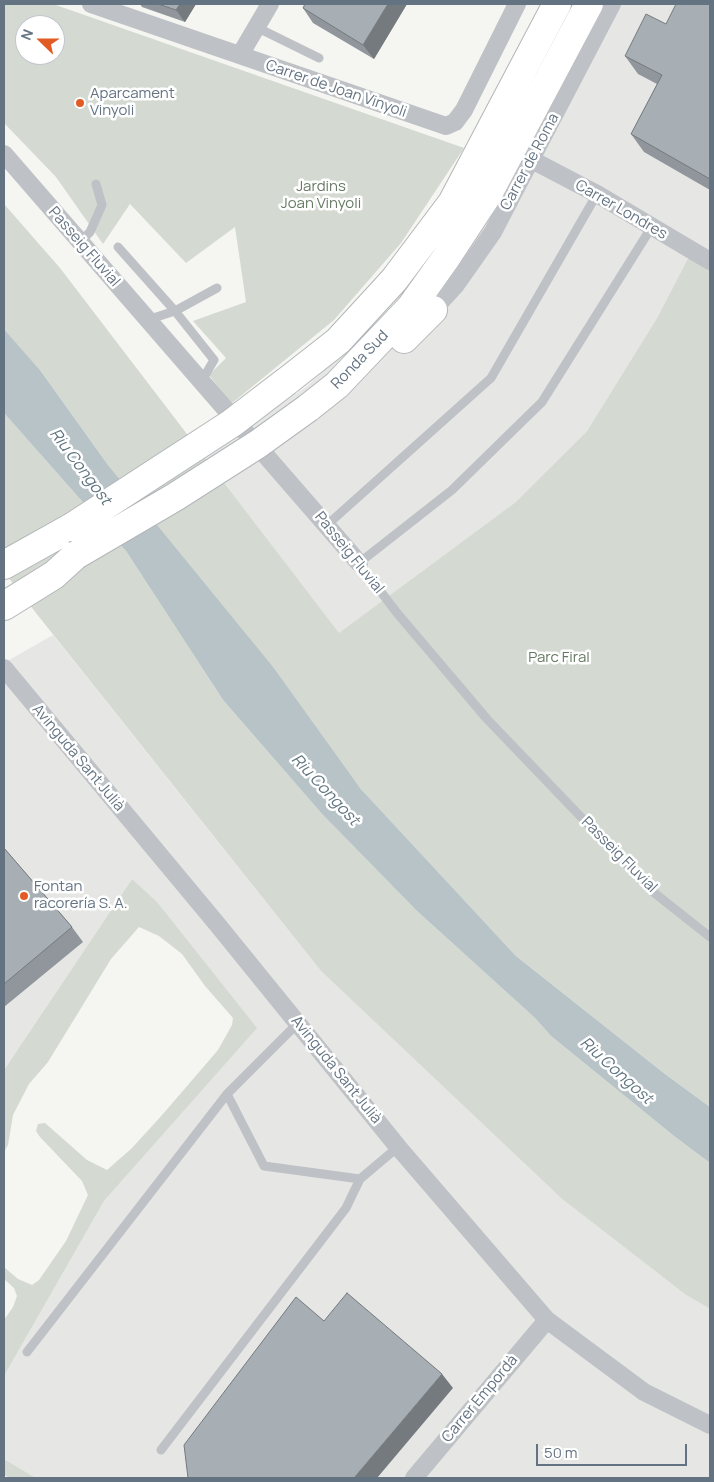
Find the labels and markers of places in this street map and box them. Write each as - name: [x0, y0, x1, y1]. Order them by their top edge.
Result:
- place label: Aparcament Vinyoli: [90, 85, 175, 120]
- marker: Aparcament Vinyoli: [74, 97, 86, 109]
- place label: Fontan racorería S. A.: [34, 878, 128, 913]
- marker: Fontan racorería S. A.: [18, 890, 30, 902]

